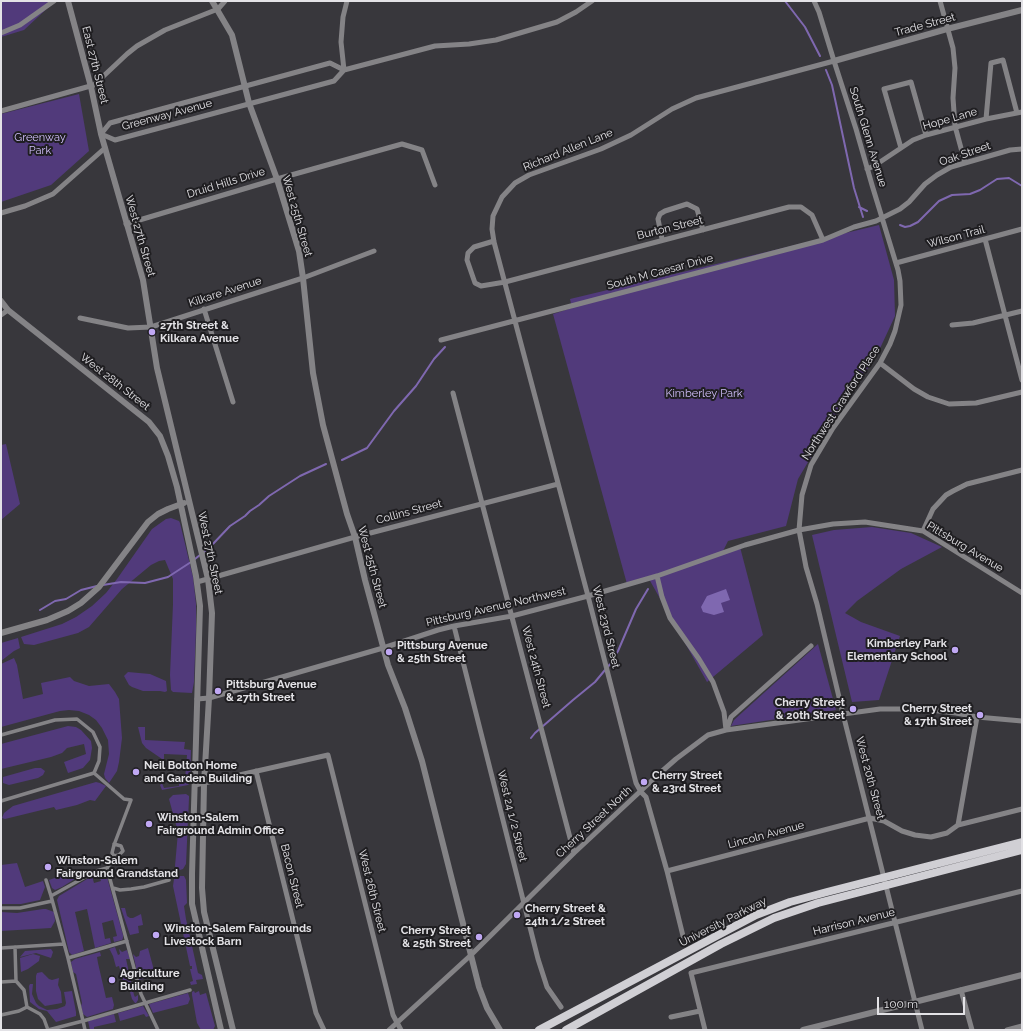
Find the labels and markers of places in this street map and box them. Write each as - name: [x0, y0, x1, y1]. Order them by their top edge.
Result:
- place label: 27th Street & Kilkara Avenue: [160, 319, 239, 345]
- marker: 27th Street & Kilkara Avenue: [147, 327, 157, 337]
- place label: Kimberley Park Elementary School: [847, 637, 947, 663]
- place label: Pittsburg Avenue & 25th Street: [397, 639, 488, 665]
- marker: Kimberley Park Elementary School: [950, 645, 960, 655]
- marker: Pittsburg Avenue & 25th Street: [384, 647, 394, 657]
- place label: Pittsburg Avenue & 27th Street: [226, 678, 317, 704]
- marker: Pittsburg Avenue & 27th Street: [213, 686, 223, 696]
- place label: Cherry Street & 20th Street: [775, 696, 845, 722]
- place label: Cherry Street & 17th Street: [902, 702, 972, 728]
- marker: Cherry Street & 20th Street: [848, 704, 858, 714]
- marker: Cherry Street & 17th Street: [975, 710, 985, 720]
- place label: Neil Bolton Home and Garden Building: [144, 759, 252, 785]
- marker: Neil Bolton Home and Garden Building: [131, 767, 141, 777]
- place label: Cherry Street & 23rd Street: [652, 769, 722, 795]
- marker: Cherry Street & 23rd Street: [639, 777, 649, 787]
- place label: Winston-Salem Fairground Admin Office: [157, 811, 284, 837]
- marker: Winston-Salem Fairground Admin Office: [144, 819, 154, 829]
- place label: Winston-Salem Fairground Grandstand: [56, 854, 178, 880]
- marker: Winston-Salem Fairground Grandstand: [43, 862, 53, 872]
- place label: Cherry Street & 24th 1/2 Street: [525, 902, 606, 928]
- marker: Cherry Street & 24th 1/2 Street: [512, 910, 522, 920]
- place label: Winston-Salem Fairgrounds Livestock Barn: [164, 922, 311, 948]
- place label: Cherry Street & 25th Street: [401, 924, 471, 950]
- marker: Winston-Salem Fairgrounds Livestock Barn: [151, 930, 161, 940]
- marker: Cherry Street & 25th Street: [474, 932, 484, 942]
- place label: Agriculture Building: [120, 967, 179, 993]
- marker: Agriculture Building: [107, 975, 117, 985]

